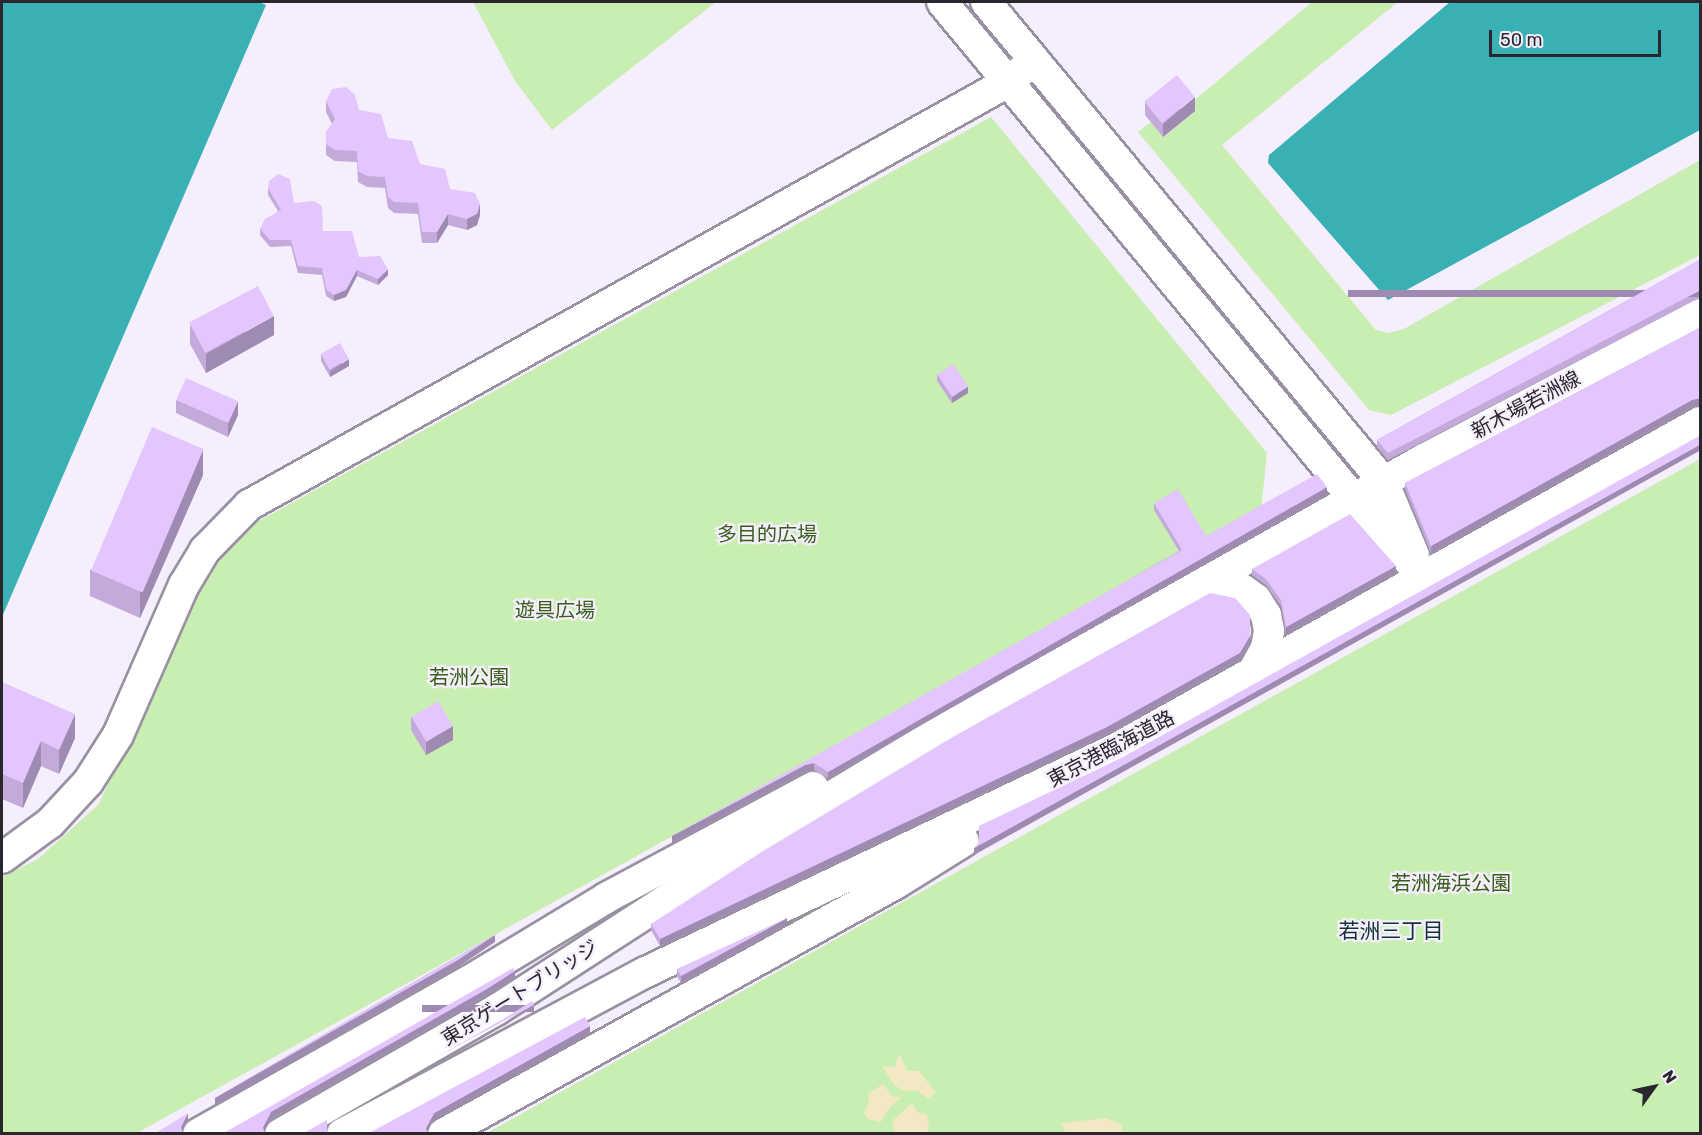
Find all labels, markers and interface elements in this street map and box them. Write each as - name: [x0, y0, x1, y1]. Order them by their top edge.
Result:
- scale bar: [1492, 18, 1664, 56]
- text: 50 m: [1500, 29, 1543, 51]
- street label: 新木場若洲線: [1467, 366, 1585, 444]
- park label: 多目的広場: [717, 522, 817, 546]
- park label: 遊具広場: [515, 598, 595, 622]
- park label: 若洲公園: [429, 665, 509, 689]
- street label: 東京港臨海道路: [1044, 706, 1178, 792]
- park label: 若洲海浜公園: [1391, 871, 1511, 895]
- district label: 若洲三丁目: [1339, 918, 1443, 944]
- street label: 東京ゲートブリッジ: [437, 935, 603, 1051]
- north arrow: [1624, 1057, 1684, 1117]
- text: N: [1658, 1067, 1681, 1087]

